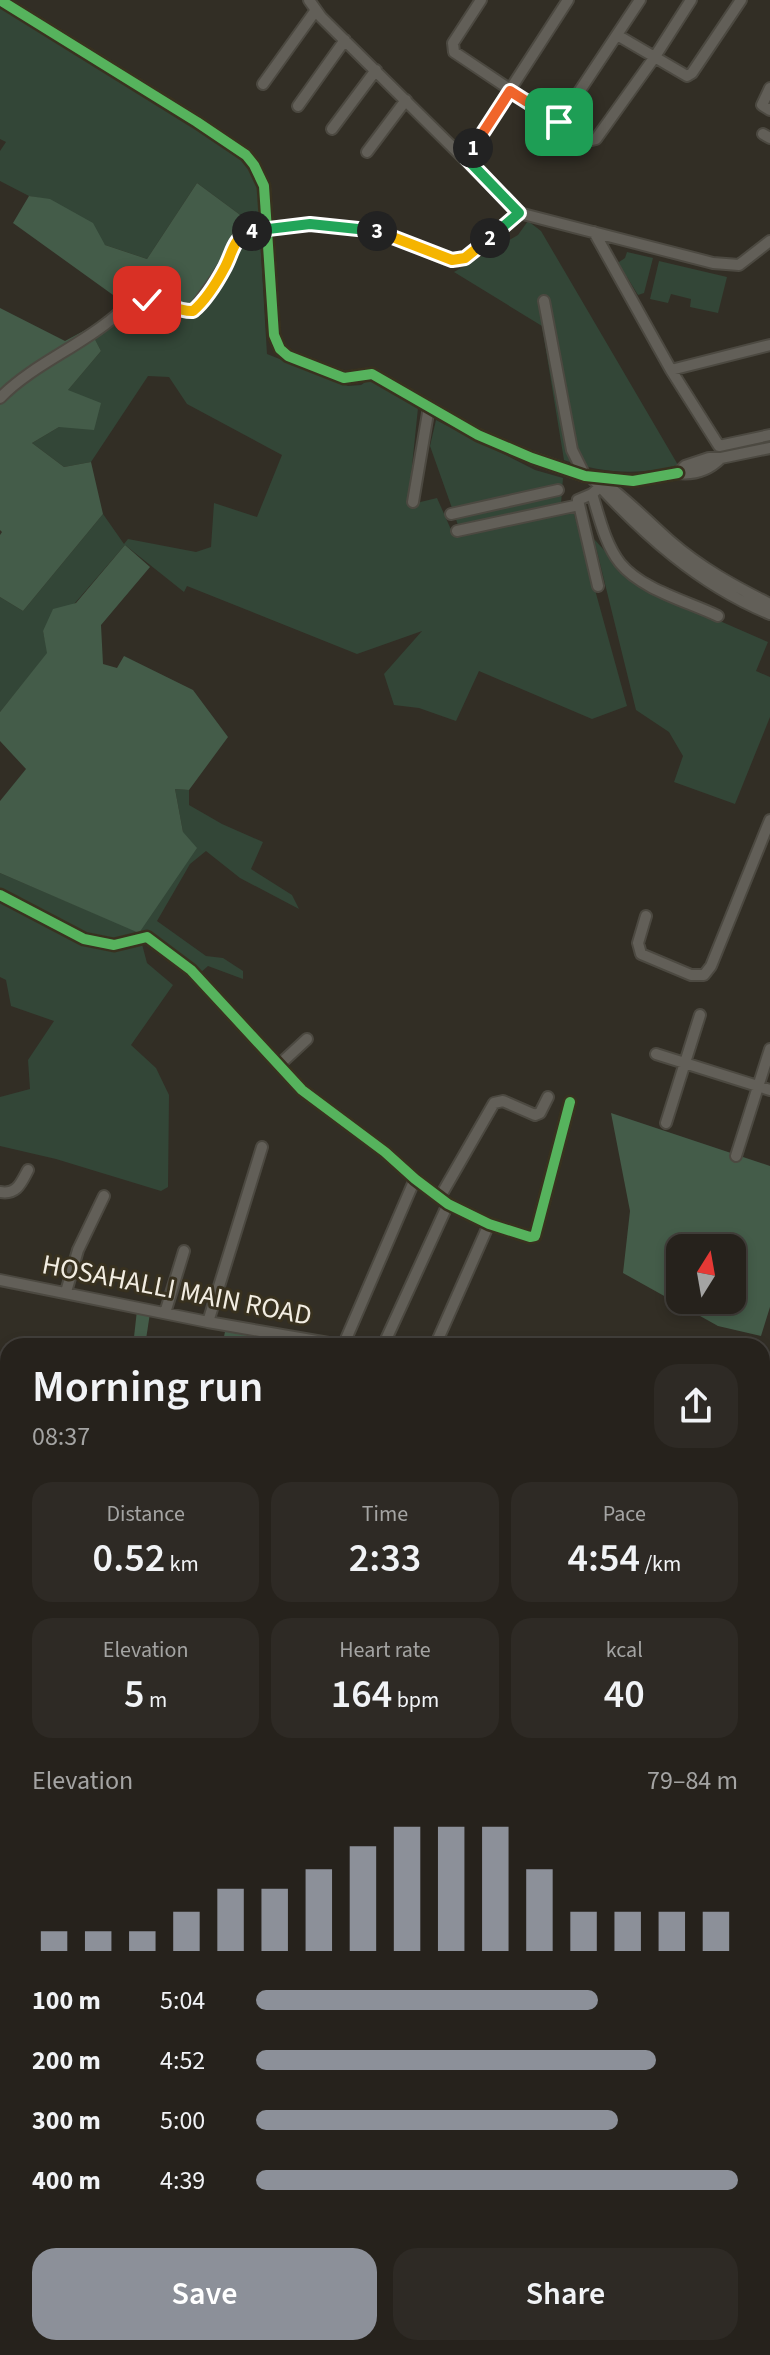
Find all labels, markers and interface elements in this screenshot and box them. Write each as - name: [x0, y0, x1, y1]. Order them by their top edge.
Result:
- pin: [525, 88, 593, 156]
- icon: arrive: [537, 100, 581, 144]
- pin: 1: [453, 128, 493, 168]
- text: 1: [467, 132, 479, 164]
- pin: 4: [232, 211, 272, 251]
- pin: 3: [357, 211, 397, 251]
- text: 4: [246, 215, 258, 247]
- text: 3: [371, 215, 383, 247]
- pin: 2: [470, 218, 510, 258]
- text: 2: [484, 222, 496, 254]
- pin: [113, 266, 181, 334]
- icon: check: [125, 278, 169, 322]
- north arrow: [666, 1234, 746, 1314]
- map controls: [666, 1234, 746, 1314]
- street label: HOSAHALLI MAIN ROAD: [39, 1244, 315, 1336]
- text: Morning run: [32, 1356, 263, 1419]
- button: share: [654, 1364, 738, 1448]
- text: 08:37: [32, 1418, 90, 1455]
- text: Distance: [107, 1498, 185, 1530]
- text: Time: [362, 1498, 408, 1530]
- text: Pace: [603, 1498, 646, 1530]
- text: 0.52: [93, 1530, 165, 1587]
- text: 2:33: [349, 1530, 421, 1587]
- text: 4:54: [567, 1530, 640, 1587]
- text: km: [165, 1548, 199, 1580]
- text: /km: [640, 1548, 681, 1580]
- text: Elevation: [103, 1634, 189, 1666]
- text: Heart rate: [339, 1634, 431, 1666]
- text: kcal: [606, 1634, 643, 1666]
- text: 5: [124, 1666, 145, 1723]
- text: 164: [331, 1666, 392, 1723]
- text: 40: [604, 1666, 645, 1723]
- text: m: [145, 1684, 167, 1716]
- text: bpm: [392, 1684, 439, 1716]
- text: Elevation: [32, 1762, 133, 1799]
- text: 79–84 m: [647, 1762, 738, 1799]
- text: 100 m: [32, 1982, 101, 2019]
- text: 5:04: [160, 1982, 205, 2019]
- text: 200 m: [32, 2042, 101, 2079]
- text: 4:52: [160, 2042, 205, 2079]
- text: 300 m: [32, 2102, 101, 2139]
- text: 5:00: [160, 2102, 205, 2139]
- text: 400 m: [32, 2162, 101, 2199]
- text: 4:39: [160, 2162, 205, 2199]
- button: Save: [32, 2248, 377, 2340]
- button: Share: [393, 2248, 738, 2340]

